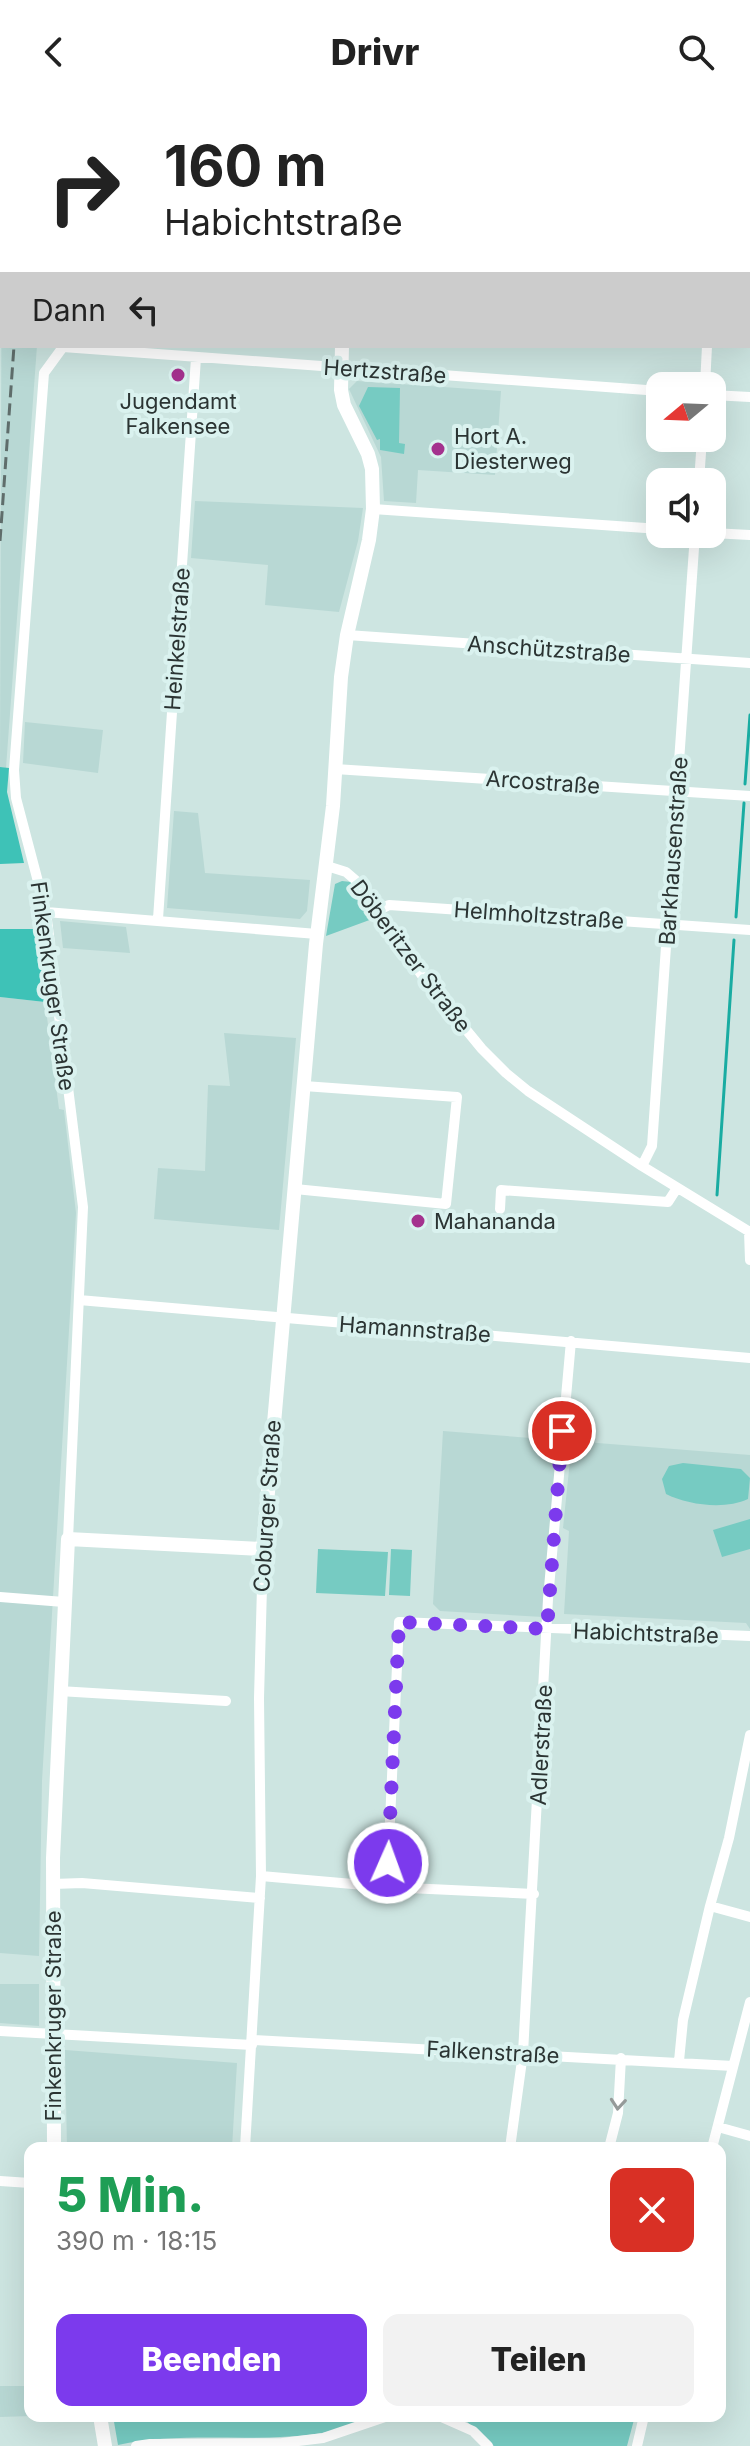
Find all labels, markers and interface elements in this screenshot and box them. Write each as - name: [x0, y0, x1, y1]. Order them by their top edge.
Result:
- icon: back: [32, 30, 76, 74]
- text: Drivr: [331, 30, 419, 74]
- icon: search: [674, 30, 718, 74]
- text: 160 m: [164, 132, 327, 200]
- icon: right: [32, 136, 136, 240]
- text: Habichtstraße: [164, 200, 403, 244]
- icon: left: [122, 288, 166, 332]
- text: Dann: [32, 292, 106, 328]
- street label: Hertzstraße: [323, 354, 447, 388]
- marker: Jugendamt Falkensee: [169, 366, 187, 384]
- north arrow: [646, 372, 726, 452]
- map controls: [646, 372, 726, 548]
- place label: Jugendamt Falkensee: [119, 388, 237, 439]
- place label: Hort A. Diesterweg: [454, 423, 572, 474]
- marker: Hort A. Diesterweg: [429, 440, 447, 458]
- button: sound: [646, 468, 726, 548]
- street label: Heinkelstraße: [159, 567, 195, 711]
- street label: Anschützstraße: [467, 630, 631, 668]
- street label: Barkhausenstraße: [653, 756, 693, 946]
- street label: Arcostraße: [485, 765, 601, 799]
- street label: Döberitzer Straße: [345, 875, 477, 1037]
- street label: Finkenkruger Straße: [25, 880, 81, 1092]
- street label: Helmholtzstraße: [453, 896, 625, 934]
- place label: Mahananda: [434, 1208, 556, 1234]
- marker: Mahananda: [409, 1212, 427, 1230]
- street label: Hamannstraße: [338, 1311, 492, 1347]
- pin: [528, 1397, 596, 1465]
- icon: arrive: [540, 1409, 584, 1453]
- street label: Coburger Straße: [248, 1419, 286, 1593]
- street label: Habichtstraße: [573, 1617, 719, 1649]
- street label: Adlerstraße: [525, 1684, 557, 1806]
- position arrow: [346, 1821, 430, 1905]
- street label: Finkenkruger Straße: [40, 1910, 66, 2122]
- street label: Falkenstraße: [426, 2036, 560, 2068]
- one-way arrow: [610, 2097, 627, 2110]
- text: 5 Min.: [56, 2165, 204, 2224]
- button: close: [610, 2168, 694, 2252]
- text: 390 m · 18:15: [56, 2225, 217, 2256]
- button: Beenden: [56, 2314, 367, 2406]
- button: Teilen: [383, 2314, 694, 2406]

